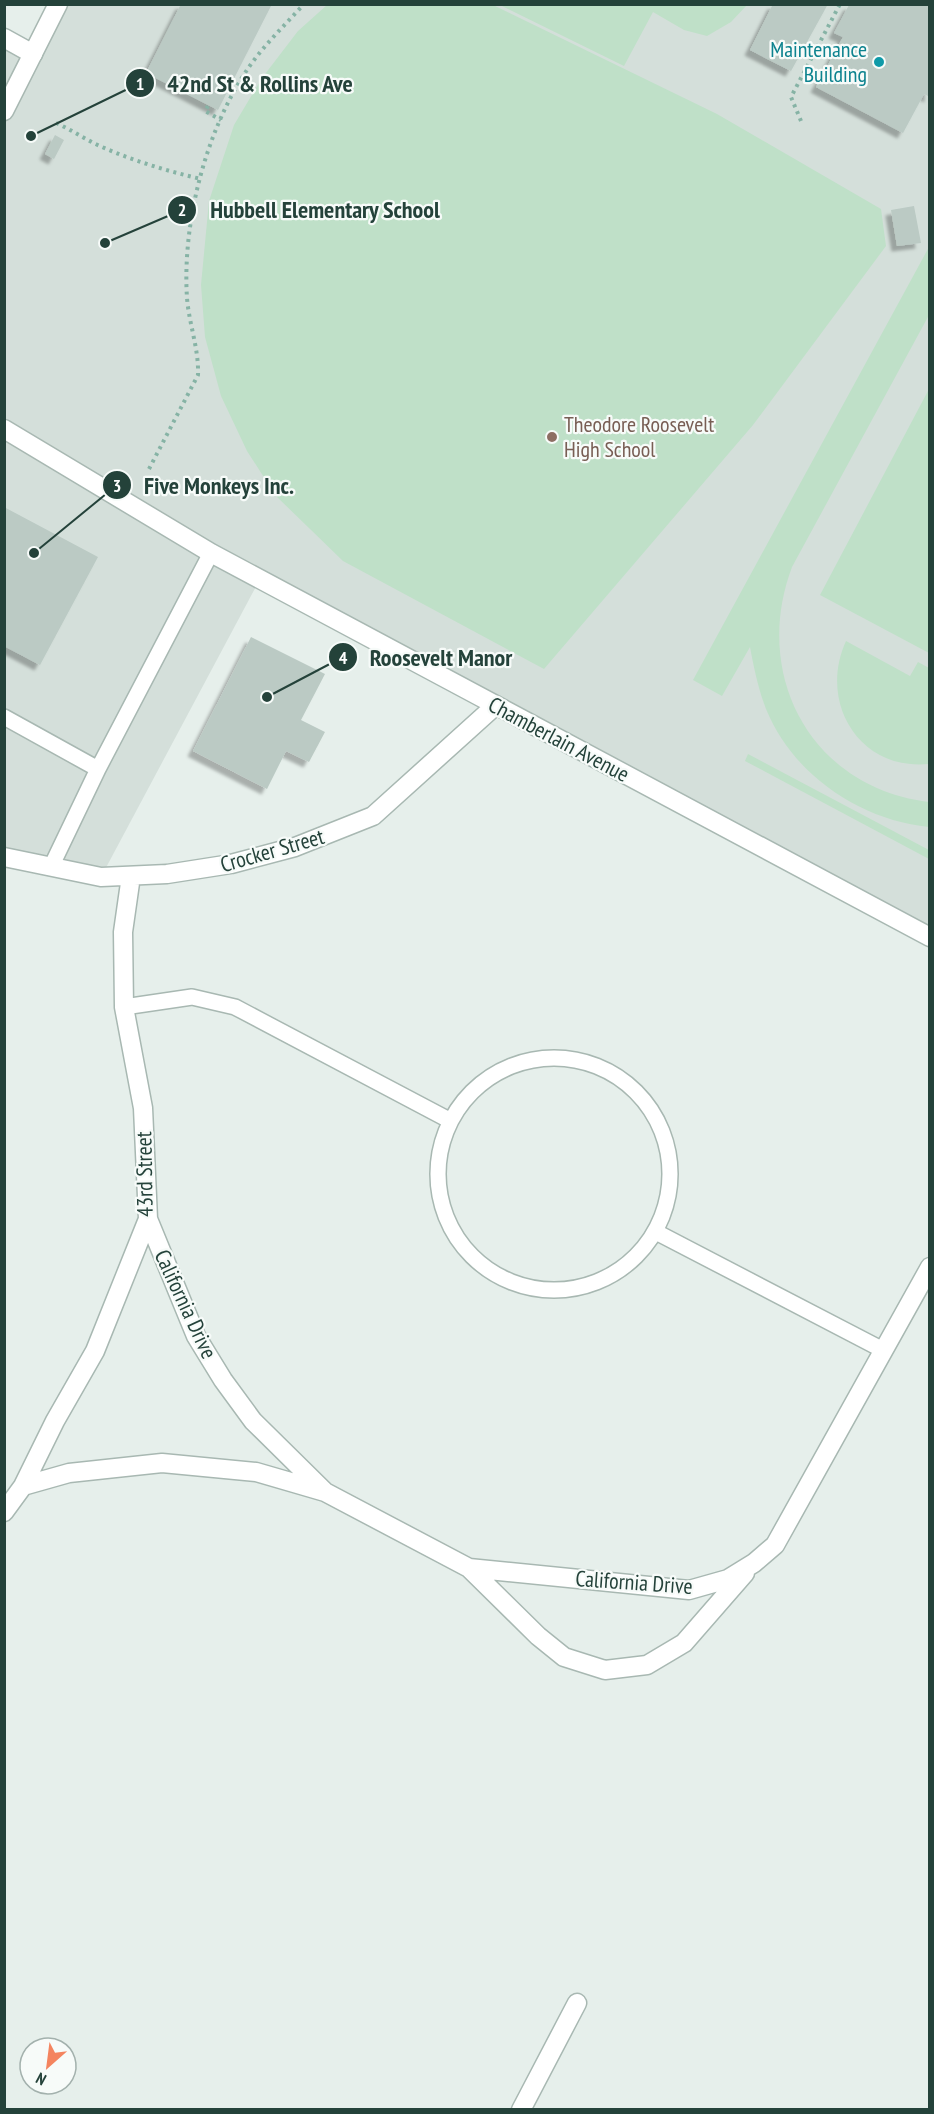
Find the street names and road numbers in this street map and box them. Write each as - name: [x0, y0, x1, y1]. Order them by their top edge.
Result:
- street label: Chamberlain Avenue: [484, 690, 634, 788]
- street label: Crocker Street: [217, 822, 327, 878]
- street label: 43rd Street: [129, 1131, 159, 1217]
- street label: California Drive: [149, 1245, 223, 1363]
- street label: California Drive: [574, 1564, 694, 1600]

